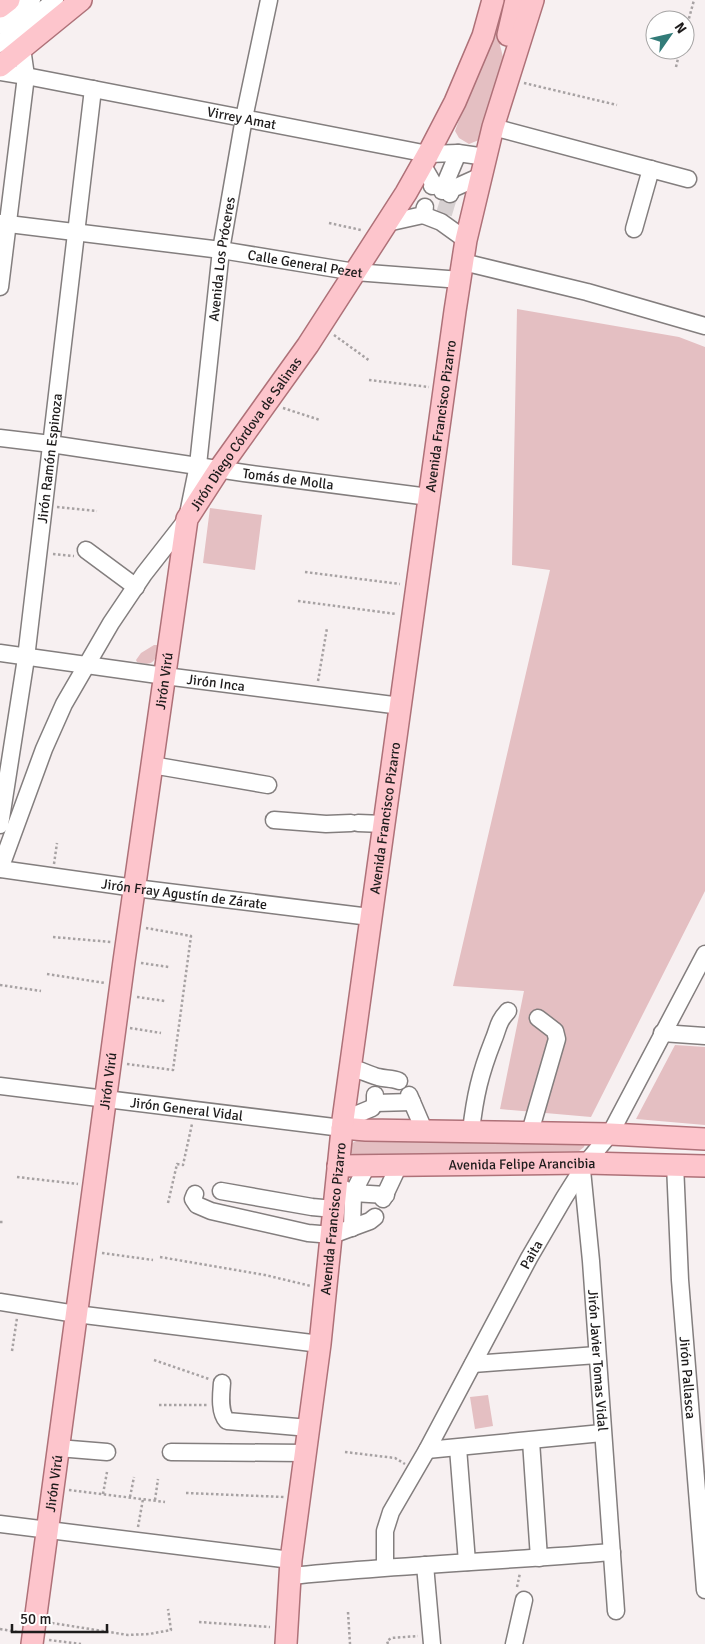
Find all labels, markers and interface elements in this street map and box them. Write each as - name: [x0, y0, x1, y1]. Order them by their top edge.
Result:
- north arrow: [645, 10, 695, 60]
- text: N: [671, 19, 690, 37]
- street label: Virrey Amat: [206, 103, 278, 133]
- street label: Avenida Los Próceres: [205, 196, 239, 322]
- street label: Calle General Pezet: [246, 247, 363, 282]
- street label: Avenida Francisco Pizarro: [422, 339, 460, 493]
- street label: Jirón Diego Córdova de Salinas: [187, 354, 306, 514]
- street label: Jirón Ramón Espinoza: [34, 392, 66, 524]
- street label: Tomás de Molla: [241, 465, 335, 494]
- street label: Jirón Virú: [152, 651, 177, 711]
- street label: Jirón Inca: [186, 671, 246, 695]
- street label: Avenida Francisco Pizarro: [366, 741, 404, 895]
- street label: Jirón Fray Agustín de Zárate: [100, 875, 268, 913]
- street label: Jirón Virú: [96, 1051, 121, 1111]
- street label: Jirón General Vidal: [129, 1094, 244, 1125]
- street label: Avenida Francisco Pizarro: [317, 1142, 350, 1296]
- street label: Avenida Felipe Arancibia: [448, 1155, 596, 1174]
- street label: Paita: [517, 1237, 546, 1272]
- street label: Jirón Javier Tomas Vidal: [584, 1289, 611, 1432]
- street label: Jirón Pallasca: [676, 1336, 699, 1420]
- street label: Jirón Virú: [42, 1454, 66, 1513]
- scale bar: [12, 1602, 108, 1634]
- text: 50 m: [20, 1610, 51, 1628]

